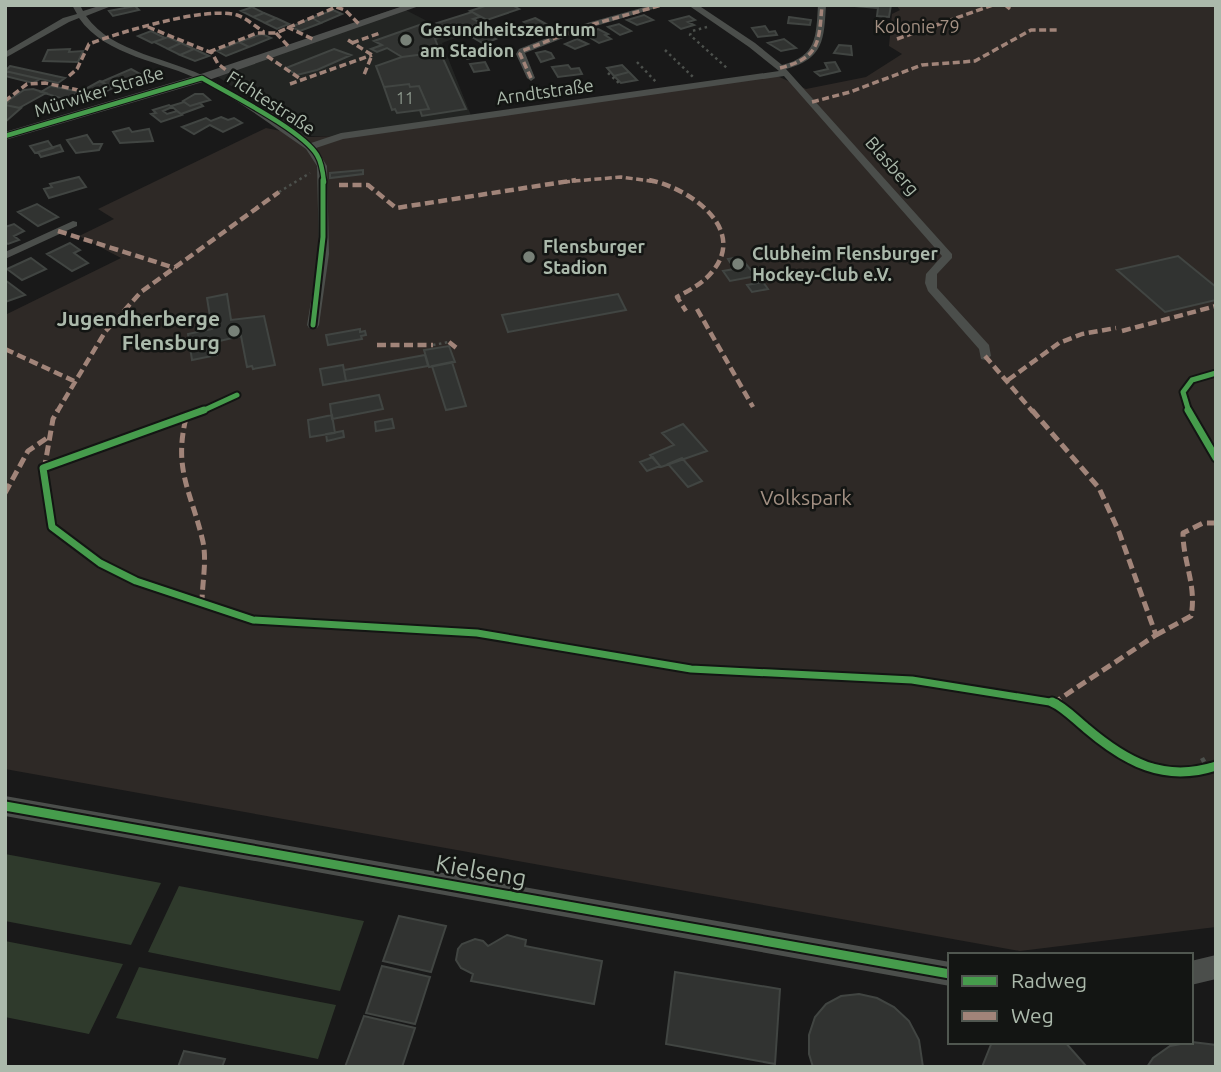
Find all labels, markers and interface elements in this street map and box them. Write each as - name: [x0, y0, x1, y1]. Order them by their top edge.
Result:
- park label: Kolonie 79: [874, 16, 960, 36]
- place label: Gesundheitszentrum am Stadion: [420, 19, 596, 60]
- marker: Gesundheitszentrum am Stadion: [398, 32, 414, 48]
- street label: Mürwiker Straße: [31, 62, 166, 120]
- street label: Fichtestraße: [224, 66, 319, 138]
- street label: Arndtstraße: [495, 74, 595, 108]
- house number: 11: [396, 89, 414, 107]
- street label: Blasberg: [862, 132, 924, 199]
- place label: Flensburger Stadion: [543, 236, 646, 277]
- place label: Clubheim Flensburger Hockey-Club e.V.: [752, 243, 938, 284]
- marker: Flensburger Stadion: [521, 249, 537, 265]
- marker: Clubheim Flensburger Hockey-Club e.V.: [730, 256, 746, 272]
- place label: Jugendherberge Flensburg: [57, 306, 220, 354]
- marker: Jugendherberge Flensburg: [226, 323, 242, 339]
- park label: Volkspark: [760, 485, 852, 509]
- street label: Kielseng: [434, 849, 529, 892]
- legend: [948, 953, 1193, 1044]
- text: Radweg: [1011, 968, 1087, 992]
- text: Weg: [1011, 1003, 1054, 1027]

